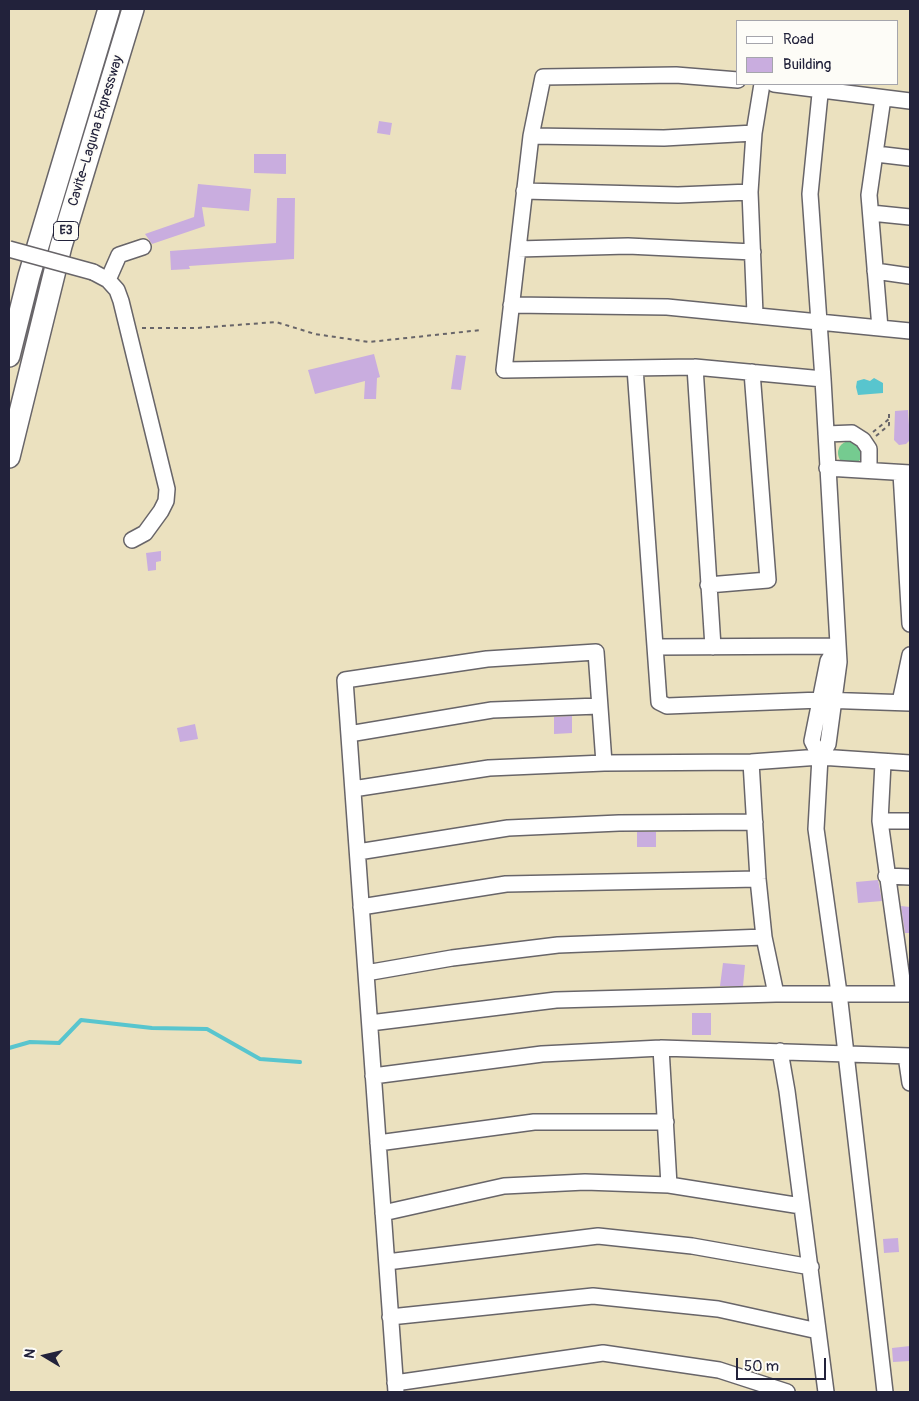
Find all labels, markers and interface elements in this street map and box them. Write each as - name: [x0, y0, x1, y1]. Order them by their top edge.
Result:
- legend: [736, 20, 899, 85]
- text: Road: [783, 30, 814, 49]
- street label: Cavite–Laguna Expressway: [65, 53, 127, 209]
- text: Building: [783, 55, 831, 74]
- road number: E3: [54, 222, 78, 240]
- north arrow: [20, 1331, 70, 1381]
- text: N: [21, 1348, 39, 1360]
- scale bar: [739, 1348, 829, 1380]
- text: 50 m: [744, 1357, 779, 1376]

